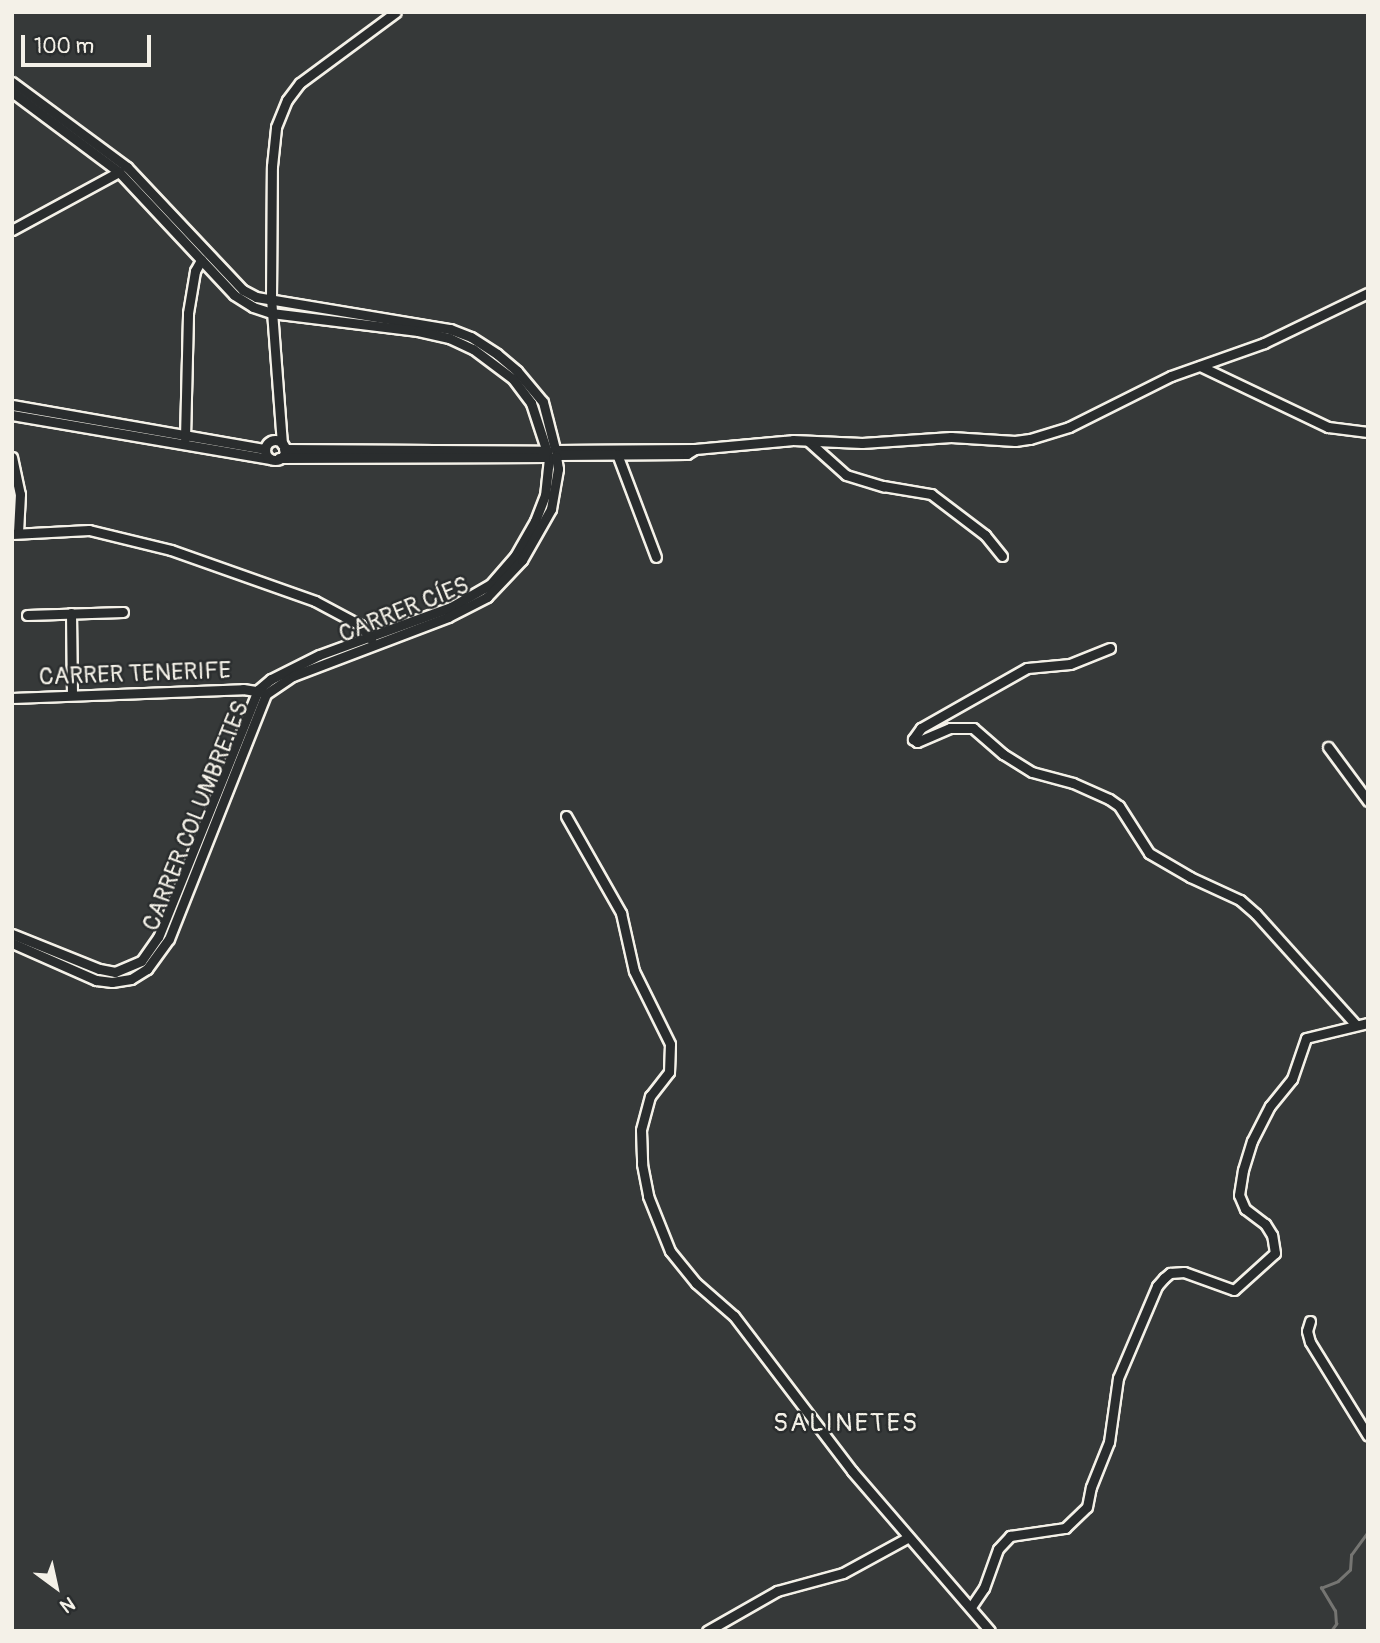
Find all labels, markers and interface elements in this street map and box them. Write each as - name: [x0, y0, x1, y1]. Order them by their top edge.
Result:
- scale bar: [24, 21, 154, 65]
- text: 100 m: [34, 33, 94, 60]
- street label: CARRER CÍES: [335, 571, 473, 649]
- street label: CARRER TENERIFE: [38, 656, 232, 692]
- street label: CARRER COLUMBRETES: [137, 697, 255, 935]
- district label: SALINETES: [774, 1408, 918, 1440]
- north arrow: [21, 1552, 91, 1622]
- text: N: [56, 1591, 79, 1618]

